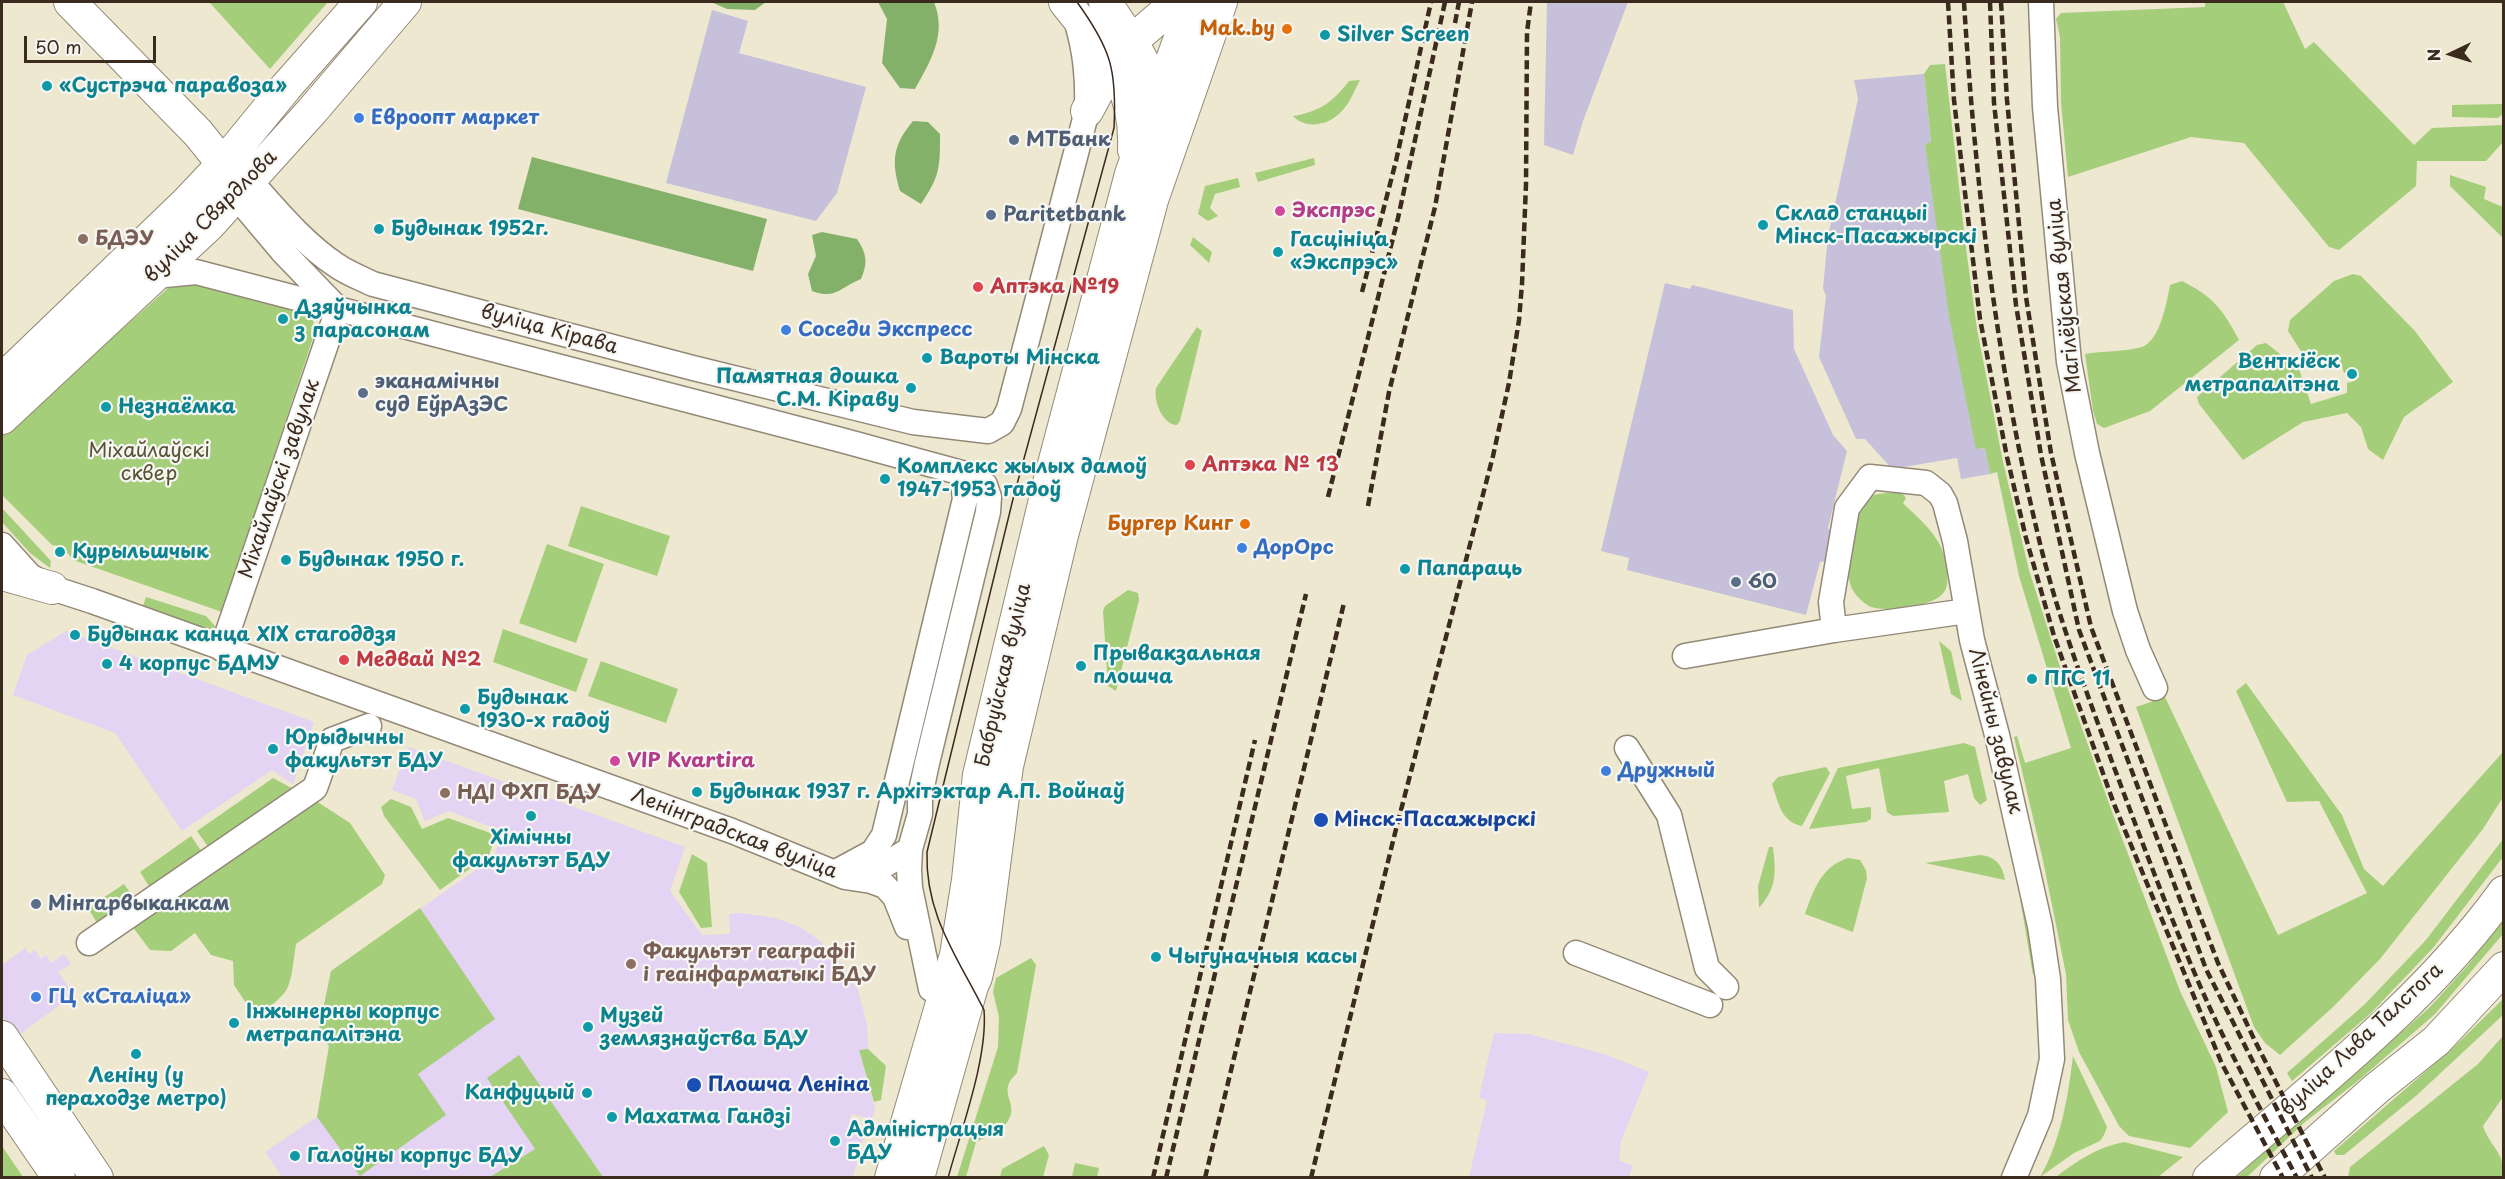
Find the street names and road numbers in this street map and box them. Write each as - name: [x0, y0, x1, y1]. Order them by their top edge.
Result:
- street label: вуліца Свярдлова: [140, 146, 282, 288]
- street label: Магілёўская вуліца: [2043, 198, 2087, 394]
- street label: вуліца Кірава: [478, 300, 620, 360]
- street label: Міхайлаўскі завулак: [235, 376, 325, 582]
- street label: Бабруйская вуліца: [971, 581, 1037, 769]
- street label: Лінейны завулак: [1963, 646, 2027, 816]
- street label: Ленінградская вуліца: [628, 784, 840, 884]
- street label: вуліца Льва Талстога: [2276, 958, 2448, 1122]

